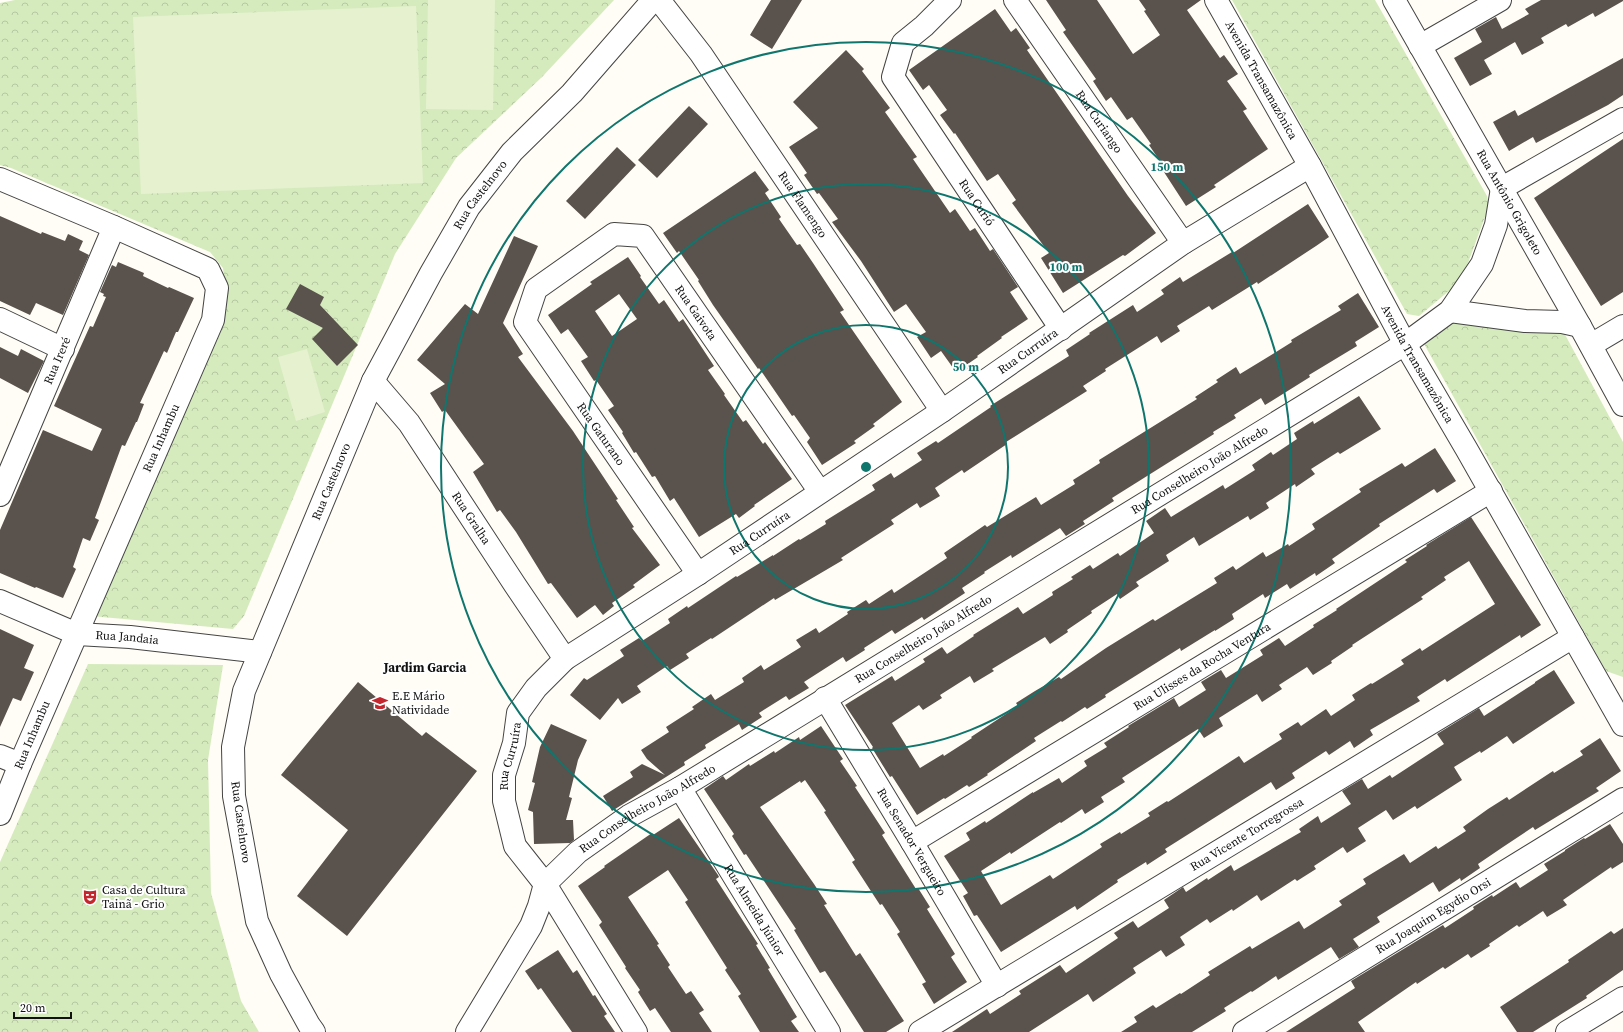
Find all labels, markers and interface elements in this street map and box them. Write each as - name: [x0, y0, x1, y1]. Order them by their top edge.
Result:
- street label: Avenida Transamazônica: [1221, 18, 1302, 143]
- street label: Rua Curiango: [1072, 87, 1127, 157]
- street label: Rua Antônio Grigoleto: [1473, 147, 1546, 258]
- street label: Rua Castelnovo: [450, 156, 511, 232]
- text: 150 m: [1151, 159, 1184, 175]
- street label: Rua Flamengo: [774, 168, 831, 241]
- street label: Rua Curió: [955, 176, 998, 229]
- text: 100 m: [1050, 259, 1083, 275]
- street label: Rua Gaivota: [671, 282, 721, 344]
- street label: Avenida Transamazônica: [1378, 302, 1458, 427]
- street label: Rua Curruíra: [995, 324, 1062, 378]
- street label: Rua Ireré: [40, 334, 74, 387]
- text: 50 m: [953, 359, 979, 375]
- street label: Rua Gaturano: [573, 399, 629, 469]
- street label: Rua Inhambu: [139, 401, 183, 475]
- street label: Rua Conselheiro João Alfredo: [1128, 422, 1271, 518]
- street label: Rua Castelnovo: [308, 440, 355, 523]
- centre of rings: [859, 460, 873, 474]
- street label: Rua Gralha: [448, 489, 495, 548]
- street label: Rua Curruíra: [726, 506, 794, 559]
- street label: Rua Conselheiro João Alfredo: [852, 591, 995, 687]
- street label: Rua Ulisses da Rocha Ventura: [1130, 618, 1274, 714]
- street label: Rua Jandaia: [95, 627, 161, 648]
- district label: Jardim Garcia: [383, 659, 466, 676]
- place label: E.E Mário Natividade: [392, 688, 449, 718]
- school or university icon: E.E Mário Natividade: [371, 694, 389, 712]
- street label: Rua Inhambu: [10, 698, 54, 772]
- street label: Rua Curruíra: [496, 720, 525, 790]
- street label: Rua Conselheiro João Alfredo: [576, 760, 719, 857]
- street label: Rua Castelnovo: [227, 780, 255, 864]
- street label: Rua Senador Vergueiro: [873, 785, 950, 899]
- street label: Rua Vicente Torregrossa: [1187, 793, 1307, 875]
- street label: Rua Almeida Júnior: [720, 861, 789, 959]
- street label: Rua Joaquim Egydio Orsi: [1372, 874, 1494, 957]
- place label: Casa de Cultura Tainã - Grio: [102, 882, 186, 912]
- theatre icon: Casa de Cultura Tainã - Grio: [81, 888, 99, 906]
- scale bar: [14, 994, 71, 1020]
- text: 20 m: [20, 1000, 46, 1016]

